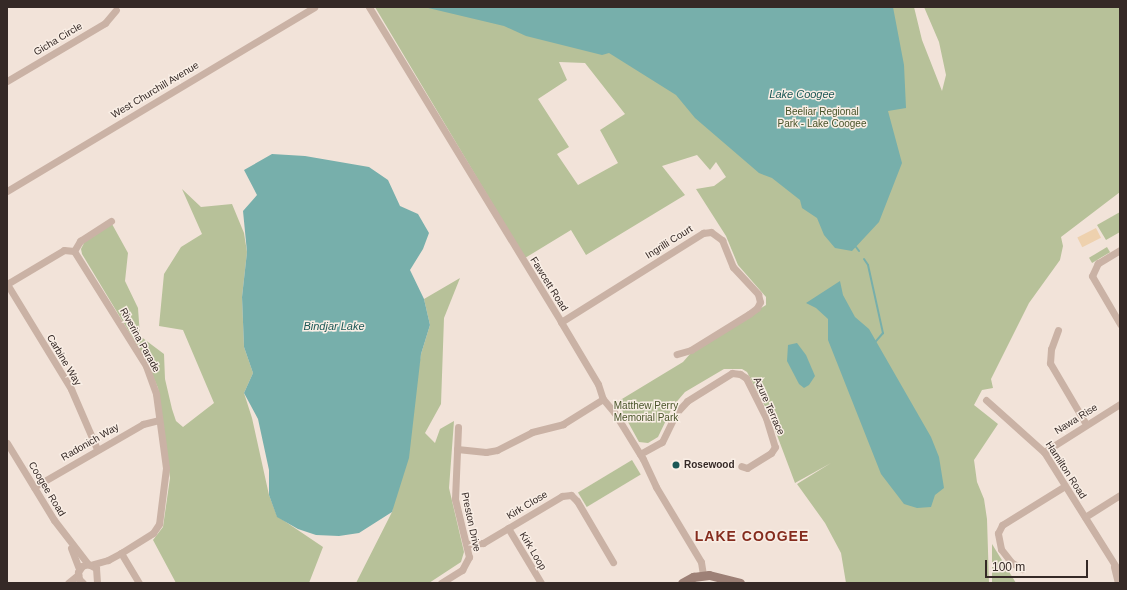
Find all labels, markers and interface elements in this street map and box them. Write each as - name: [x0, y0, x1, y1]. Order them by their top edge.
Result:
- street label: Gicha Circle: [32, 20, 84, 58]
- street label: West Churchill Avenue: [109, 59, 201, 121]
- water label: Lake Coogee: [769, 87, 835, 101]
- park label: Beeliar Regional Park - Lake Coogee: [778, 105, 866, 128]
- street label: Ingrilli Court: [643, 223, 695, 261]
- street label: Fawcett Road: [528, 255, 570, 313]
- street label: Riverina Parade: [117, 306, 163, 374]
- water label: Bindjar Lake: [303, 319, 365, 333]
- street label: Carbine Way: [44, 332, 84, 388]
- street label: Azure Terrace: [751, 375, 787, 437]
- park label: Matthew Perry Memorial Park: [614, 399, 678, 422]
- street label: Nawa Rise: [1052, 401, 1100, 437]
- street label: Radonich Way: [59, 421, 121, 463]
- street label: Hamilton Road: [1043, 439, 1089, 501]
- street label: Coogee Road: [26, 459, 68, 519]
- place label: Rosewood: [684, 459, 735, 471]
- marker: Rosewood: [671, 460, 681, 470]
- street label: Kirk Close: [504, 488, 550, 522]
- street label: Preston Drive: [459, 491, 483, 553]
- district label: LAKE COOGEE: [695, 528, 809, 544]
- street label: Kirk Loop: [517, 530, 549, 572]
- scale bar: [987, 552, 1090, 578]
- text: 100 m: [992, 560, 1025, 574]

